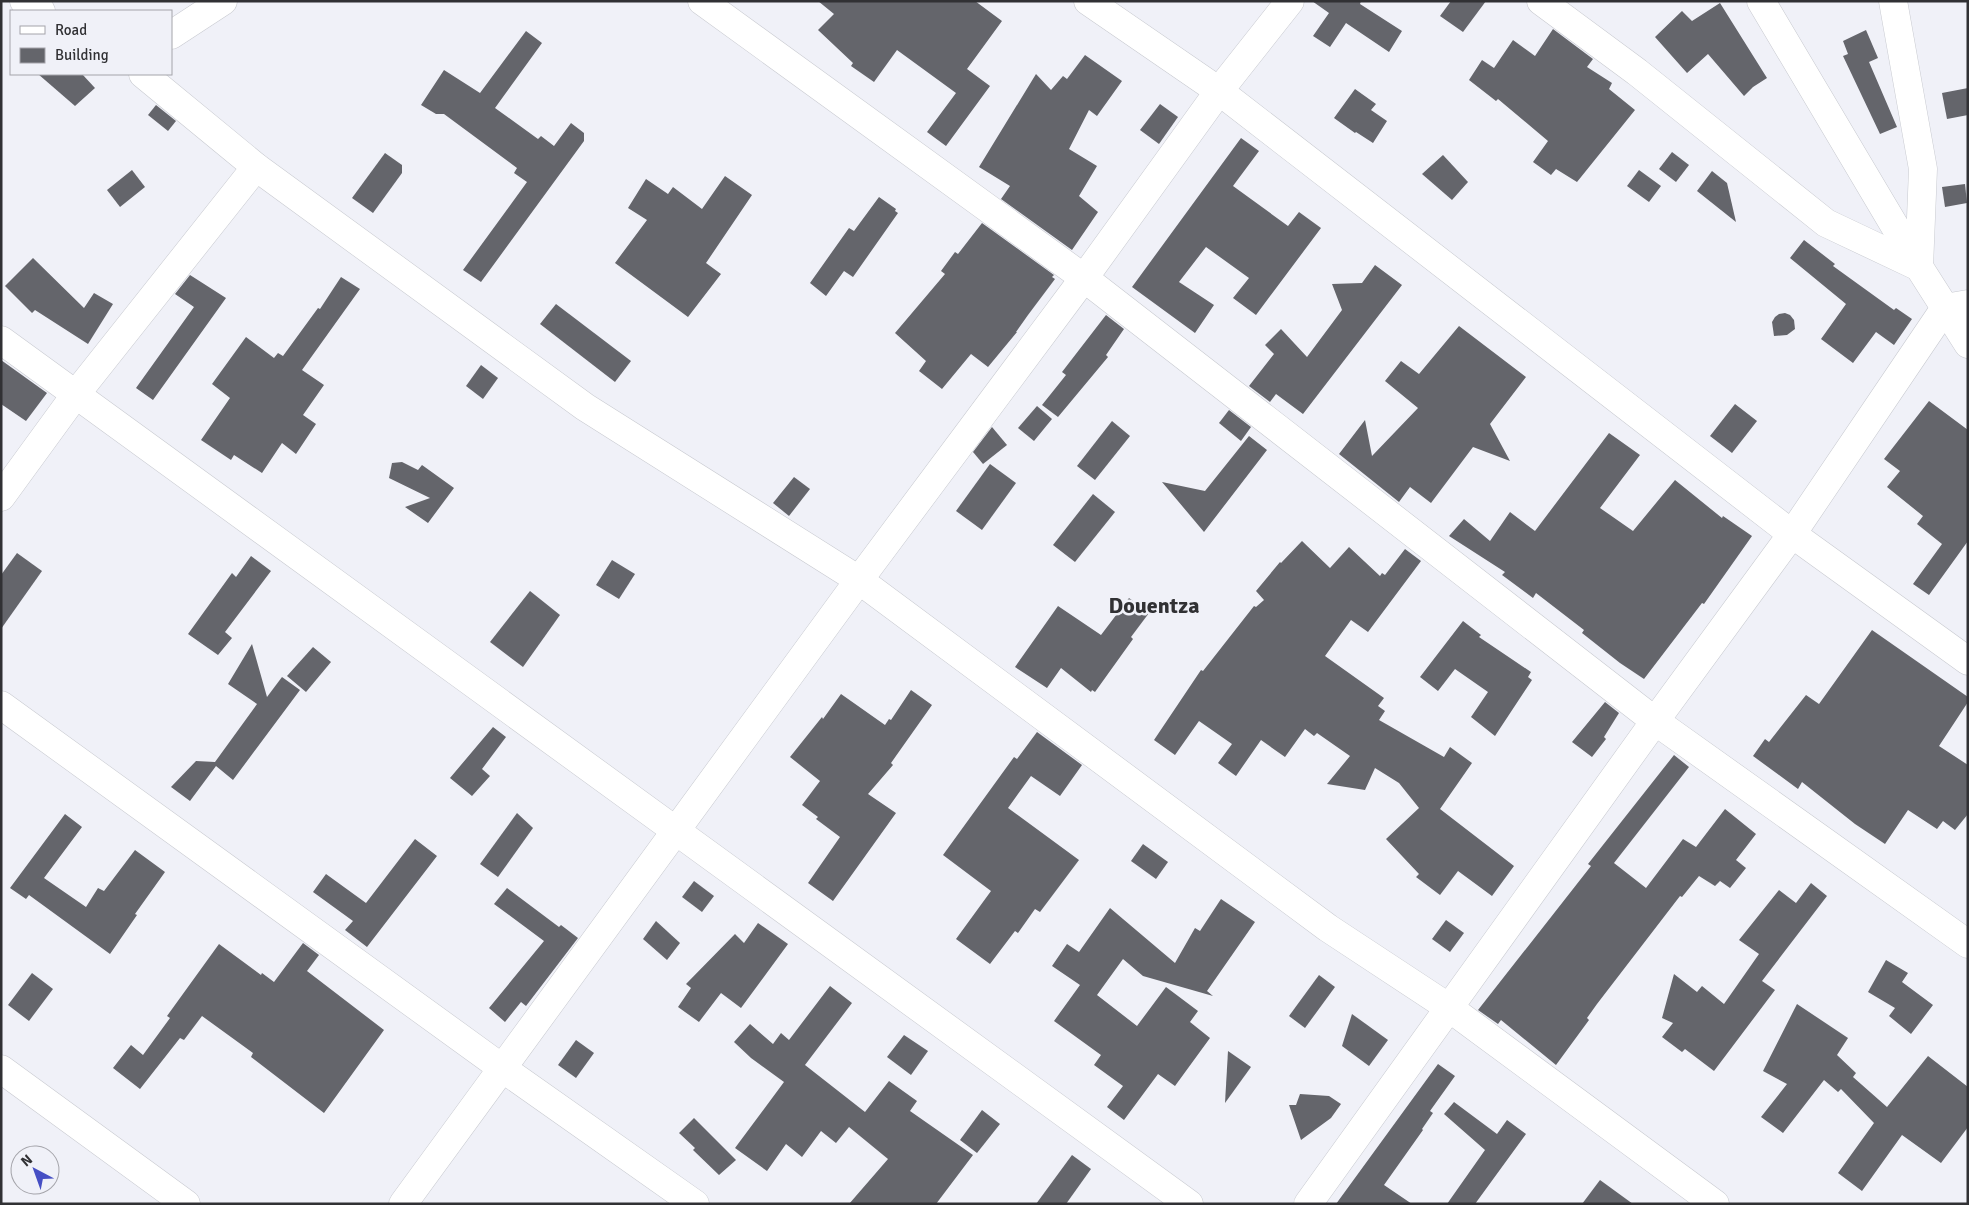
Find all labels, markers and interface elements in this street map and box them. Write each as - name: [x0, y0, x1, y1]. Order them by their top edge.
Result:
- legend: [10, 10, 172, 75]
- text: Road: [55, 21, 87, 39]
- text: Building: [55, 46, 109, 64]
- district label: Douentza: [1109, 592, 1199, 619]
- north arrow: [10, 1145, 60, 1195]
- text: N: [18, 1151, 36, 1170]

